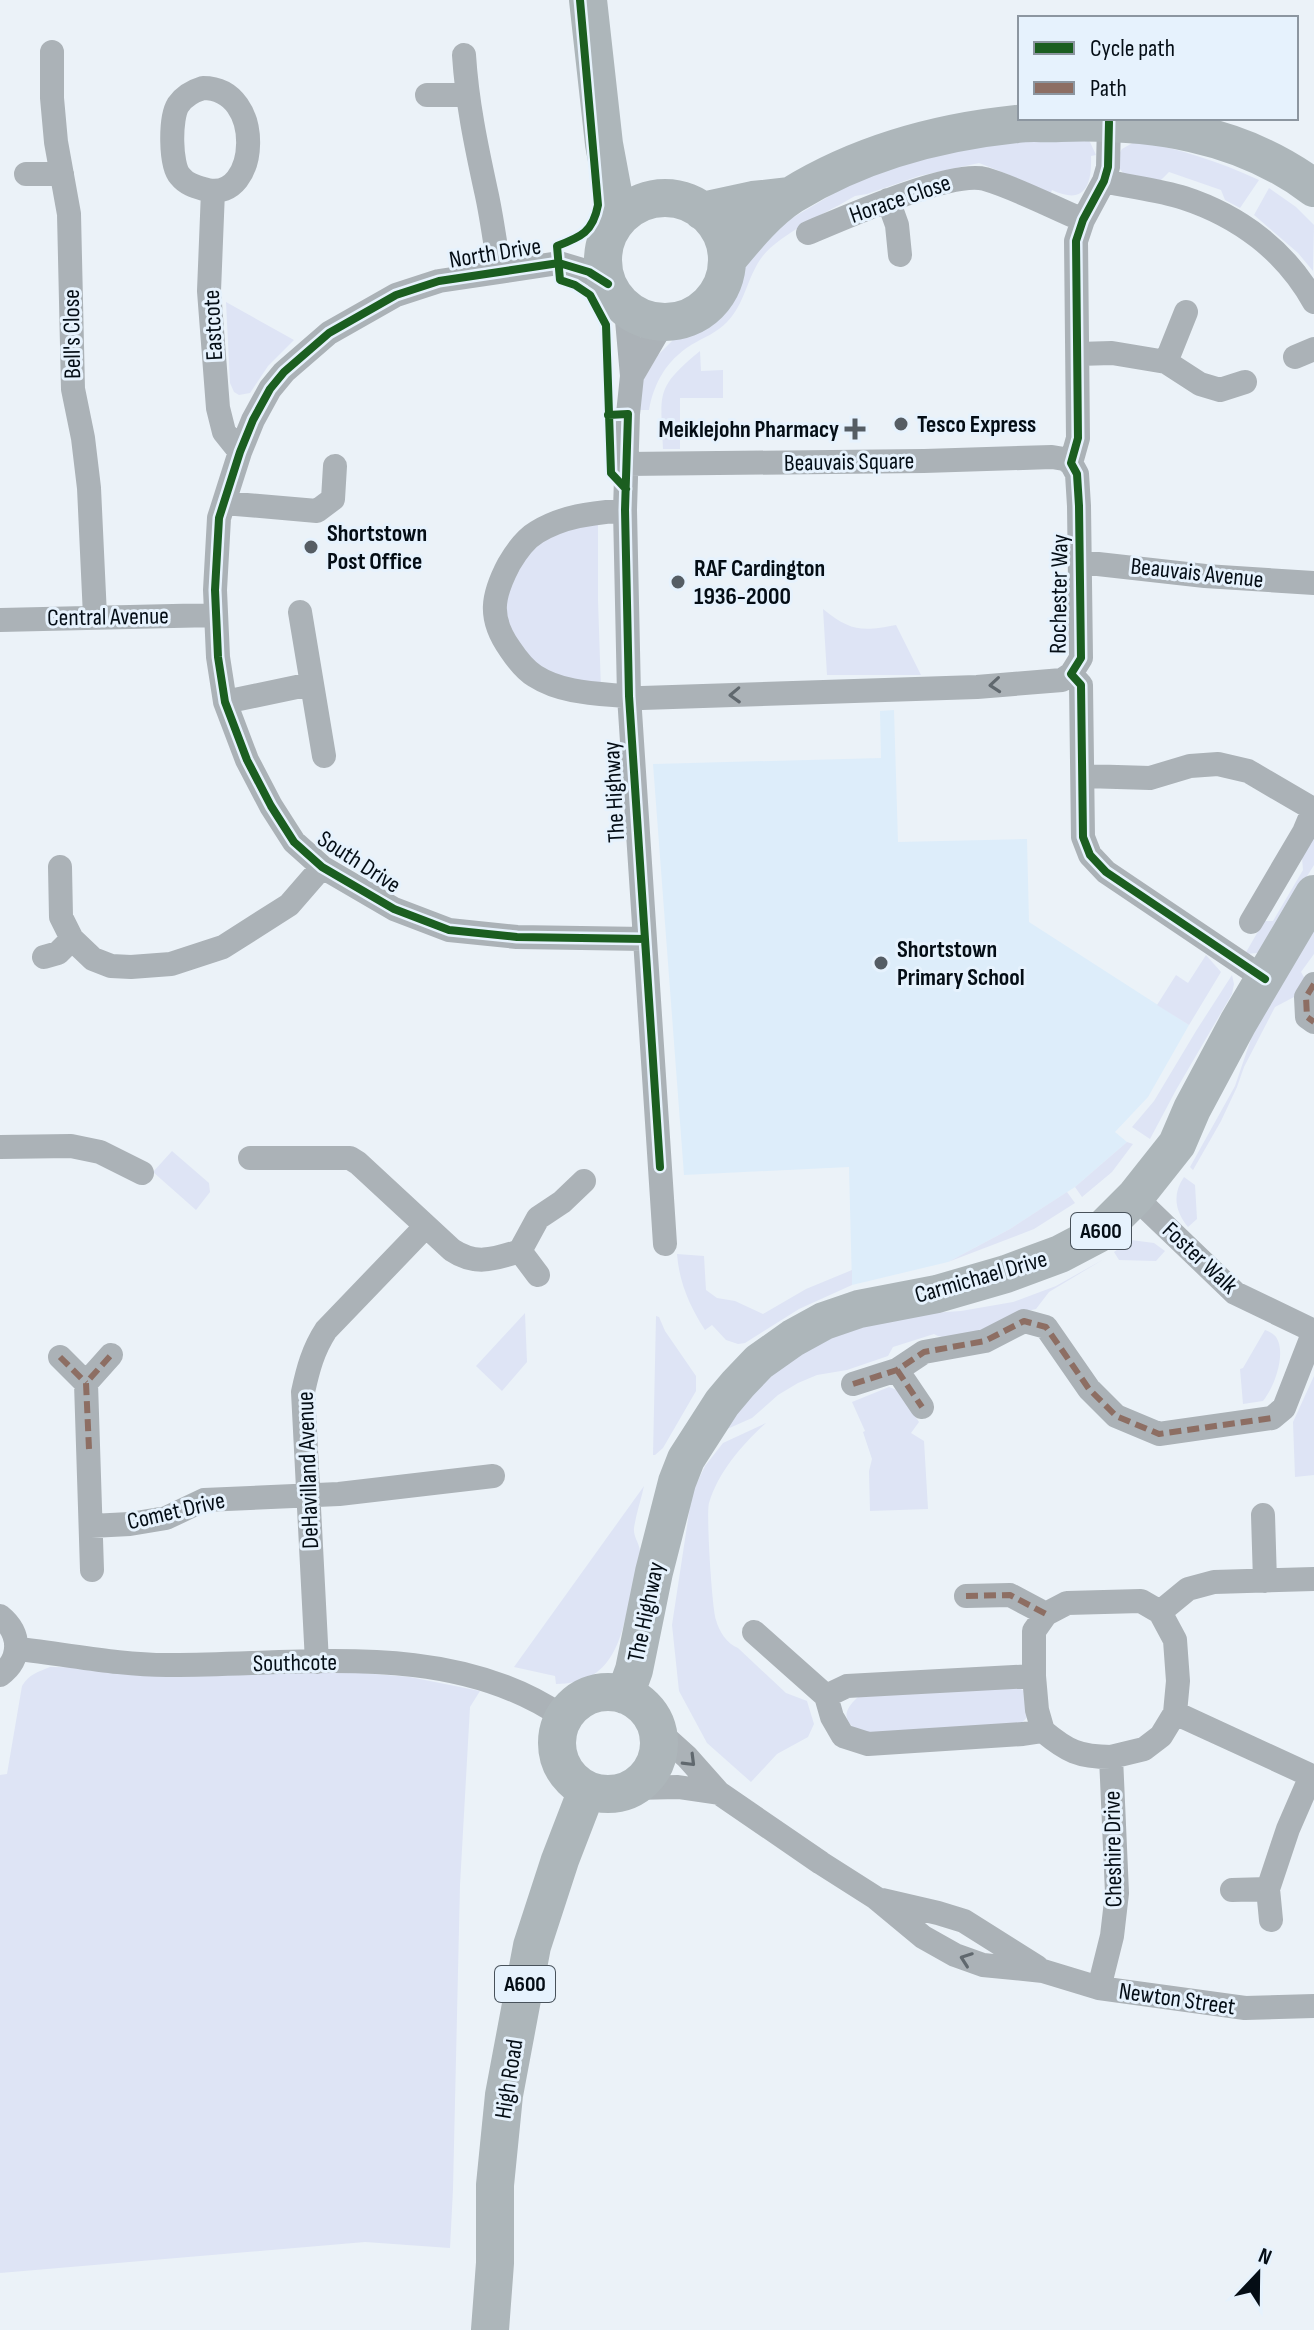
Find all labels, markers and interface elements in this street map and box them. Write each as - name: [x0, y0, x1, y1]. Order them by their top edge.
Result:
- legend: [1018, 16, 1298, 120]
- text: Cycle path: [1090, 34, 1175, 63]
- text: Path: [1090, 74, 1127, 103]
- street label: Horace Close: [846, 168, 954, 230]
- street label: North Drive: [447, 231, 543, 275]
- street label: Bell's Close: [57, 289, 87, 379]
- street label: Eastcote: [197, 289, 229, 361]
- place label: Tesco Express: [917, 410, 1036, 439]
- place label: Meiklejohn Pharmacy: [659, 415, 839, 444]
- marker: Tesco Express: [892, 415, 910, 433]
- marker: Meiklejohn Pharmacy: [846, 420, 864, 438]
- street label: Beauvais Square: [784, 446, 914, 478]
- place label: Shortstown Post Office: [327, 519, 427, 576]
- street label: Rochester Way: [1043, 534, 1075, 654]
- marker: Shortstown Post Office: [302, 538, 320, 556]
- street label: Beauvais Avenue: [1129, 552, 1265, 594]
- place label: RAF Cardington 1936-2000: [694, 554, 825, 611]
- marker: RAF Cardington 1936-2000: [669, 573, 687, 591]
- street label: Central Avenue: [47, 601, 169, 633]
- one-way arrow: [988, 676, 1001, 693]
- one-way arrow: [728, 686, 741, 703]
- street label: The Highway: [597, 741, 631, 843]
- street label: South Drive: [312, 824, 406, 900]
- place label: Shortstown Primary School: [897, 935, 1025, 992]
- marker: Shortstown Primary School: [872, 954, 890, 972]
- road number: A600: [1071, 1213, 1131, 1249]
- street label: Foster Walk: [1156, 1216, 1244, 1300]
- street label: Carmichael Drive: [912, 1244, 1050, 1310]
- street label: DeHavilland Avenue: [291, 1391, 325, 1549]
- street label: Comet Drive: [124, 1486, 228, 1536]
- street label: The Highway: [621, 1559, 671, 1665]
- street label: Southcote: [253, 1648, 337, 1678]
- one-way arrow: [681, 1751, 695, 1766]
- street label: Cheshire Drive: [1097, 1790, 1129, 1908]
- one-way arrow: [960, 1952, 974, 1968]
- road number: A600: [495, 1966, 555, 2002]
- street label: Newton Street: [1117, 1976, 1237, 2022]
- street label: High Road: [488, 2037, 530, 2121]
- north arrow: [1218, 2234, 1298, 2314]
- text: N: [1254, 2242, 1275, 2272]

